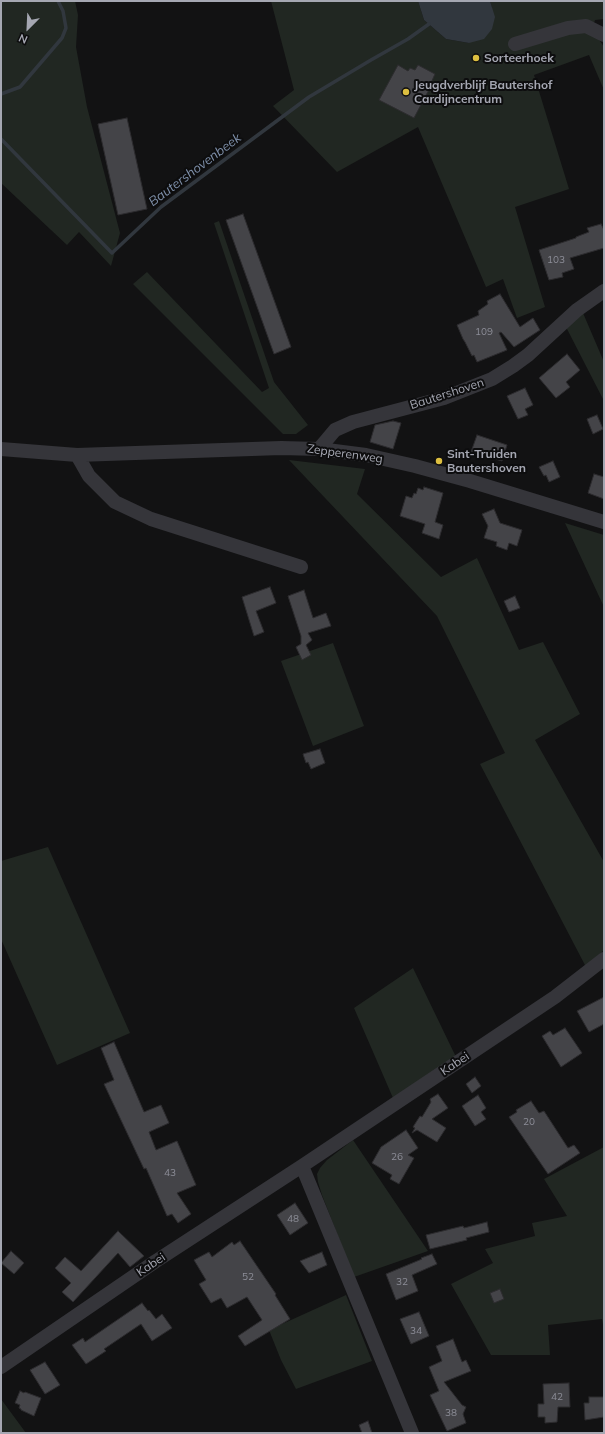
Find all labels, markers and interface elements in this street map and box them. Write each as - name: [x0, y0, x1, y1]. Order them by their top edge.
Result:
- north arrow: [8, 8, 48, 48]
- text: N: [16, 31, 30, 47]
- place label: Sorteerhoek: [484, 51, 554, 65]
- marker: Sorteerhoek: [471, 53, 481, 63]
- place label: Jeugdverblijf Bautershof Cardijncentrum: [414, 78, 553, 106]
- marker: Jeugdverblijf Bautershof Cardijncentrum: [401, 87, 411, 97]
- water label: Bautershovenbeek: [146, 130, 244, 210]
- house number: 103: [547, 254, 565, 266]
- house number: 109: [475, 326, 493, 338]
- street label: Bautershoven: [408, 375, 486, 413]
- street label: Zepperenweg: [306, 442, 384, 466]
- place label: Sint-Truiden Bautershoven: [447, 447, 526, 475]
- marker: Sint-Truiden Bautershoven: [434, 456, 444, 466]
- street label: Kabei: [438, 1049, 472, 1079]
- house number: 20: [523, 1116, 535, 1128]
- house number: 26: [391, 1151, 403, 1163]
- house number: 43: [164, 1167, 176, 1179]
- house number: 48: [287, 1213, 299, 1225]
- street label: Kabei: [134, 1250, 168, 1280]
- house number: 52: [242, 1271, 254, 1283]
- house number: 32: [396, 1276, 408, 1288]
- house number: 34: [410, 1325, 422, 1337]
- house number: 42: [551, 1391, 563, 1403]
- house number: 38: [445, 1407, 457, 1419]

